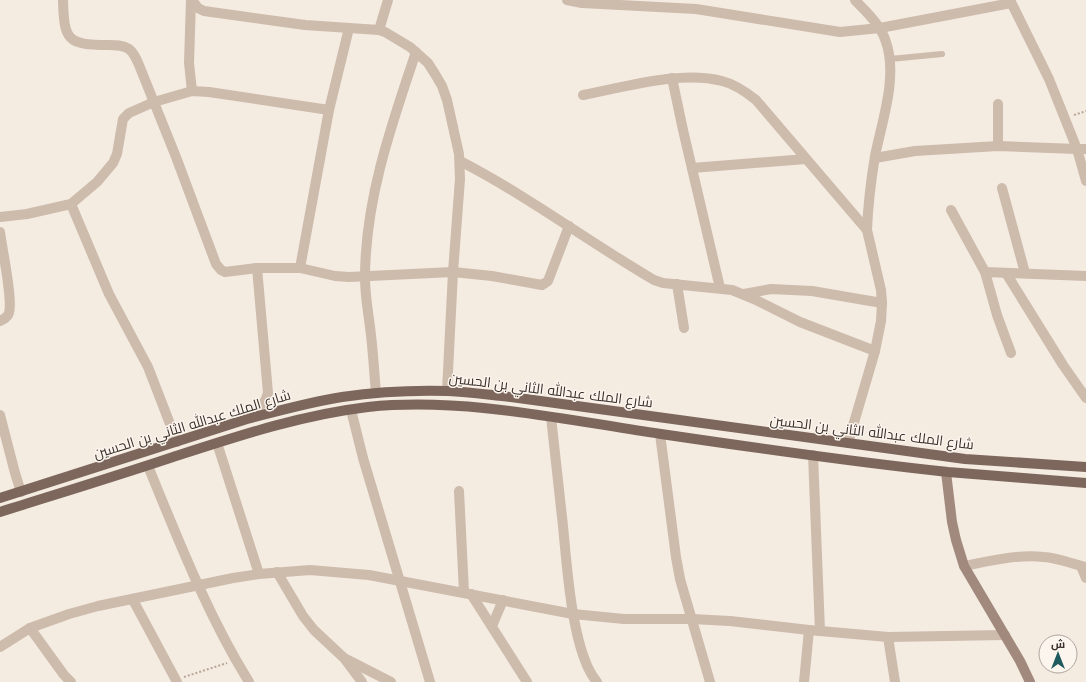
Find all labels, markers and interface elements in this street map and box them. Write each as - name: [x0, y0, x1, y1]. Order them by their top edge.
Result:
- street label: شارع الملك عبدالله الثاني بن الحسين: [448, 369, 654, 414]
- street label: شارع الملك عبدالله الثاني بن الحسين: [91, 385, 294, 465]
- street label: شارع الملك عبدالله الثاني بن الحسين: [769, 411, 975, 456]
- north arrow: [1038, 634, 1078, 674]
- text: ش: [1051, 638, 1065, 651]

